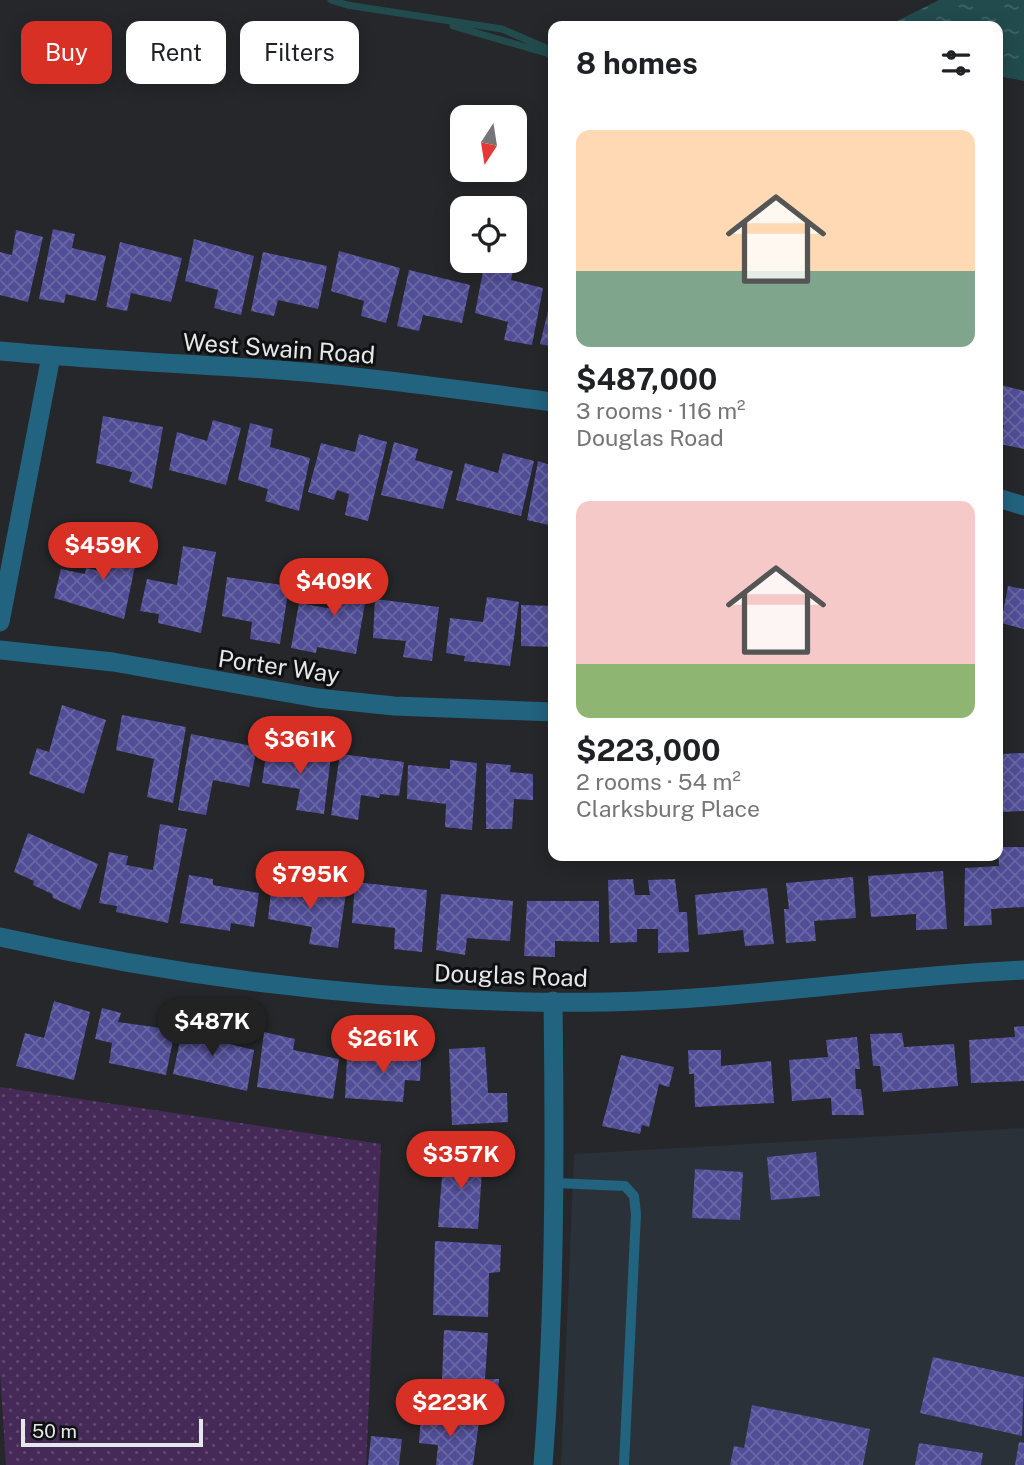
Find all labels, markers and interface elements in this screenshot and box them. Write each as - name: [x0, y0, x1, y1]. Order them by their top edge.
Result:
- chip: Buy: [21, 21, 112, 84]
- chip: Rent: [126, 21, 226, 84]
- chip: Filters: [240, 21, 359, 84]
- icon: filters: [937, 44, 975, 82]
- text: 8 homes: [576, 45, 698, 81]
- north arrow: [450, 105, 527, 182]
- map controls: [450, 105, 527, 273]
- icon: home: [713, 176, 839, 302]
- button: locate: [450, 196, 527, 273]
- street label: West Swain Road: [182, 327, 376, 369]
- text: $487,000: [576, 361, 717, 397]
- text: 3 rooms · 116 m²: [576, 397, 746, 424]
- text: Douglas Road: [576, 424, 724, 451]
- pin: $459K: [54, 522, 152, 582]
- text: $459K: [64, 531, 142, 558]
- icon: home: [713, 547, 839, 673]
- pin: $409K: [285, 558, 383, 618]
- text: $409K: [295, 567, 373, 594]
- street label: Porter Way: [216, 644, 342, 688]
- pin: $361K: [251, 716, 349, 776]
- text: $361K: [264, 725, 336, 752]
- text: $223,000: [576, 732, 721, 768]
- text: 2 rooms · 54 m²: [576, 768, 741, 795]
- text: Clarksburg Place: [576, 795, 760, 822]
- pin: $795K: [261, 852, 359, 911]
- text: $795K: [271, 860, 349, 887]
- street label: Douglas Road: [434, 958, 588, 992]
- pin: $487K: [163, 998, 261, 1058]
- text: $487K: [174, 1007, 250, 1034]
- pin: $261K: [334, 1016, 432, 1075]
- text: $261K: [347, 1024, 419, 1051]
- pin: $357K: [412, 1132, 510, 1191]
- text: $357K: [422, 1140, 500, 1167]
- pin: $223K: [401, 1380, 499, 1439]
- text: $223K: [412, 1388, 488, 1415]
- scale bar: [21, 1416, 203, 1448]
- text: 50 m: [32, 1420, 77, 1442]

